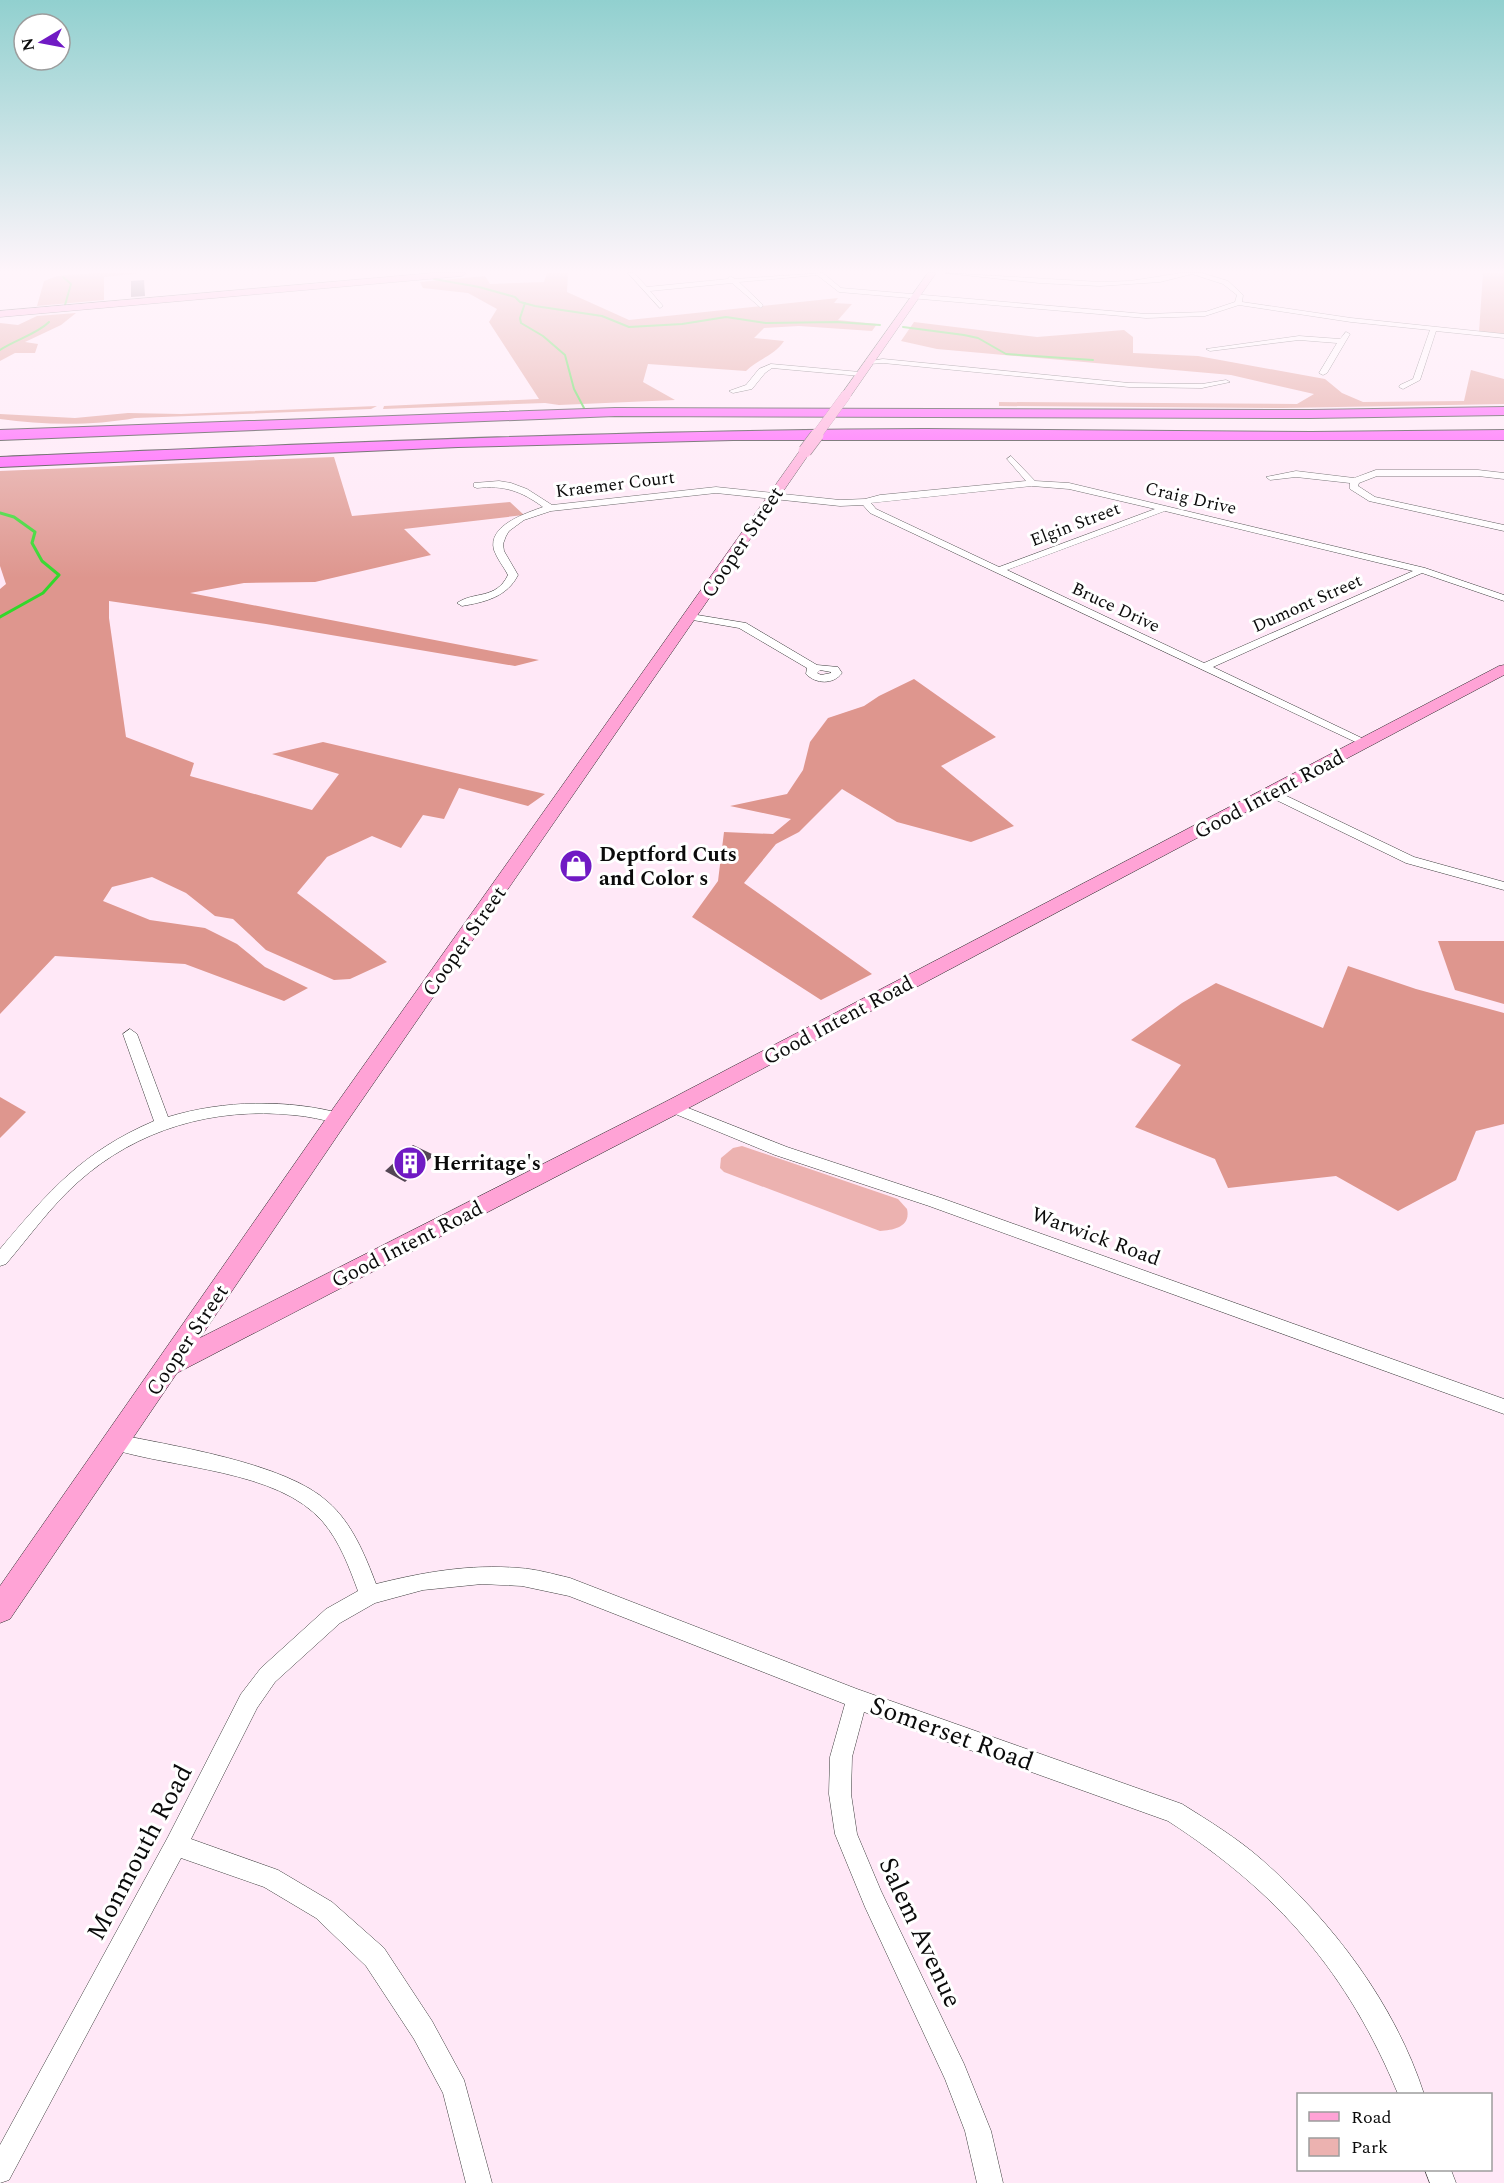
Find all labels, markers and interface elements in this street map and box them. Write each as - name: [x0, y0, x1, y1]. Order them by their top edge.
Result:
- north arrow: [12, 12, 72, 72]
- text: N: [15, 36, 41, 53]
- street label: Kraemer Court: [554, 464, 676, 505]
- street label: Craig Drive: [1142, 475, 1239, 522]
- street label: Cooper Street: [694, 480, 792, 605]
- street label: Elgin Street: [1026, 495, 1124, 554]
- street label: Dumont Street: [1248, 567, 1367, 640]
- street label: Bruce Drive: [1067, 575, 1165, 640]
- street label: Good Intent Road: [1189, 742, 1350, 848]
- place label: Deptford Cuts and Color s: [599, 839, 737, 895]
- shop icon: Deptford Cuts and Color s: [558, 848, 594, 884]
- street label: Cooper Street: [415, 880, 515, 1004]
- street label: Good Intent Road: [758, 968, 919, 1074]
- building icon: Herritage's: [392, 1145, 428, 1181]
- place label: Herritage's: [433, 1148, 541, 1180]
- street label: Good Intent Road: [326, 1193, 489, 1297]
- street label: Warwick Road: [1026, 1199, 1165, 1275]
- street label: Cooper Street: [139, 1278, 237, 1403]
- street label: Somerset Road: [864, 1686, 1039, 1782]
- street label: Monmouth Road: [77, 1757, 203, 1948]
- street label: Salem Avenue: [868, 1851, 972, 2014]
- legend: [1297, 2093, 1492, 2171]
- text: Road: [1351, 2104, 1392, 2131]
- text: Park: [1351, 2134, 1388, 2161]

